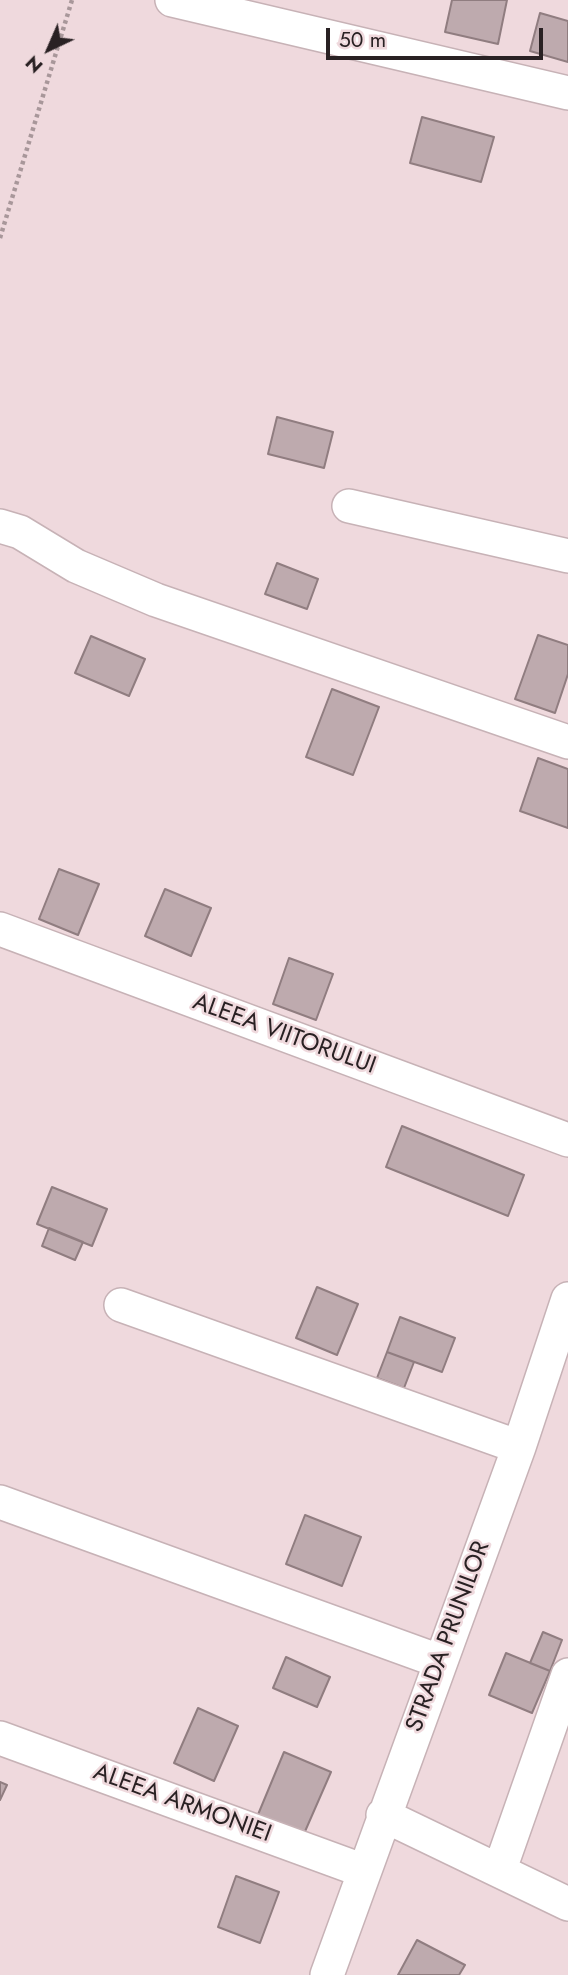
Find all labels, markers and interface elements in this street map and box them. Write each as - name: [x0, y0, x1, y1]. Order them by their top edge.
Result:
- north arrow: [14, 14, 84, 84]
- scale bar: [330, 14, 547, 58]
- text: 50 m: [339, 25, 386, 55]
- text: N: [19, 50, 49, 79]
- street label: ALEEA VIITORULUI: [189, 989, 379, 1081]
- street label: STRADA PRUNILOR: [401, 1538, 497, 1736]
- street label: ALEEA ARMONIEI: [89, 1758, 275, 1850]

